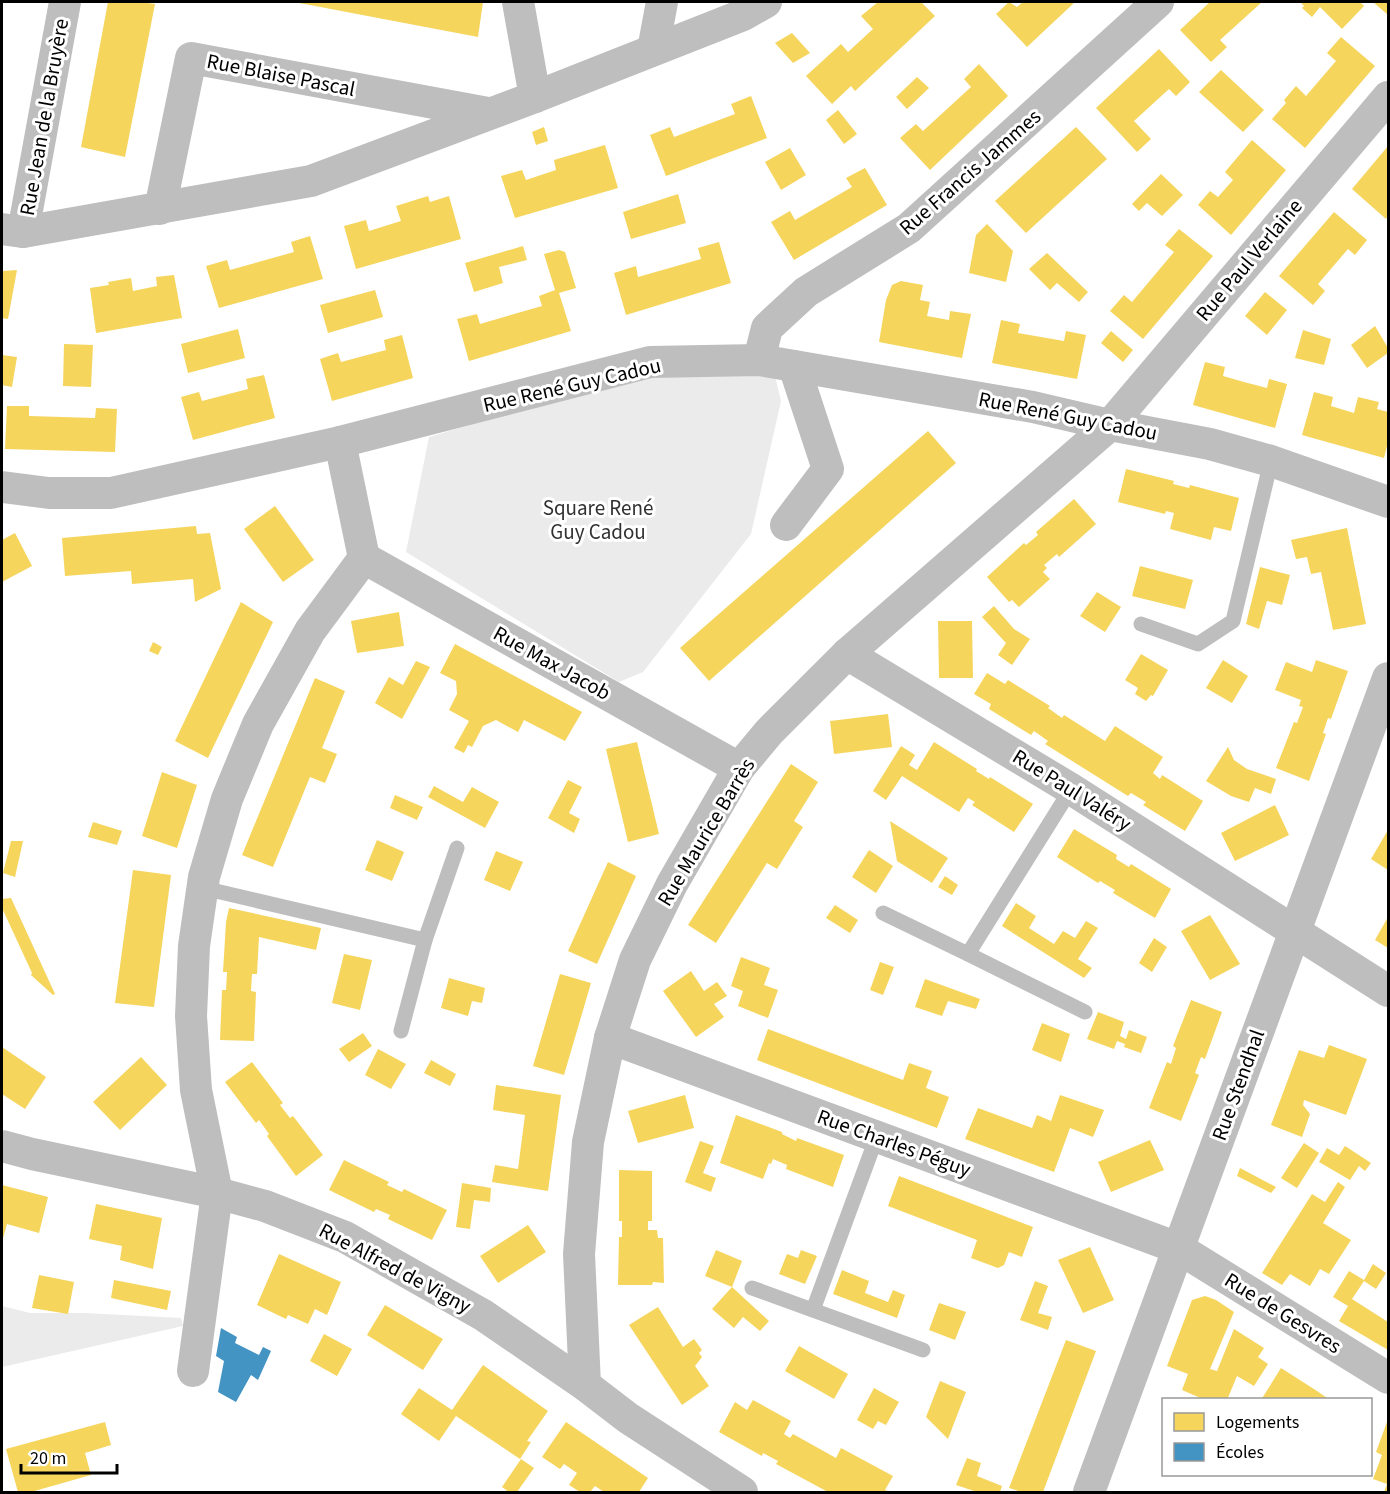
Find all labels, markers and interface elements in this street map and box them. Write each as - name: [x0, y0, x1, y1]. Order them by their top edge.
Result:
- street label: Rue Jean de la Bruyère: [12, 16, 76, 218]
- street label: Rue Blaise Pascal: [204, 46, 358, 104]
- street label: Rue Francis Jammes: [893, 102, 1048, 242]
- street label: Rue Paul Verlaine: [1189, 192, 1309, 328]
- street label: Rue René Guy Cadou: [480, 350, 664, 420]
- street label: Rue René Guy Cadou: [976, 384, 1160, 448]
- park label: Square René Guy Cadou: [543, 493, 653, 547]
- street label: Rue Max Jacob: [488, 618, 616, 708]
- street label: Rue Paul Valéry: [1007, 742, 1137, 839]
- street label: Rue Maurice Barrès: [650, 752, 762, 912]
- street label: Rue Stendhal: [1204, 1025, 1272, 1145]
- street label: Rue Charles Péguy: [813, 1101, 975, 1185]
- street label: Rue Alfred de Vigny: [314, 1215, 477, 1321]
- street label: Rue de Gesvres: [1219, 1265, 1347, 1361]
- legend: [1162, 1398, 1372, 1476]
- text: Logements: [1216, 1410, 1299, 1435]
- scale bar: [21, 1437, 117, 1475]
- text: Écoles: [1216, 1440, 1264, 1465]
- text: 20 m: [30, 1446, 66, 1471]

